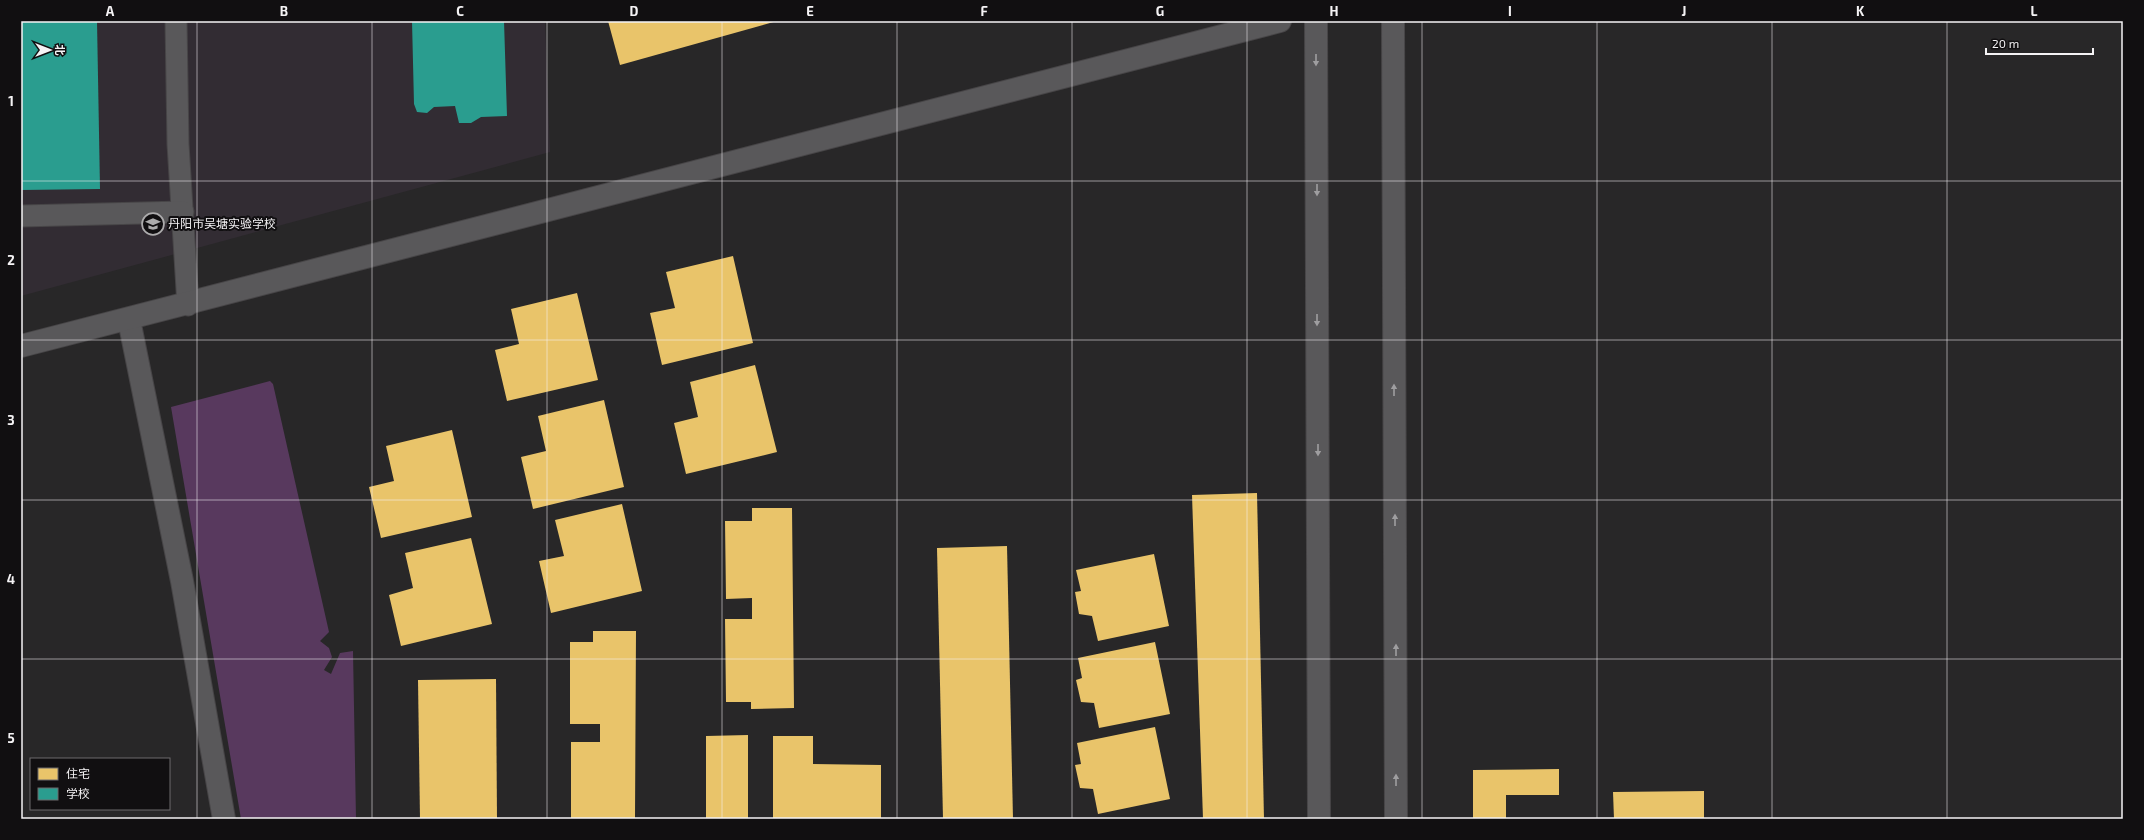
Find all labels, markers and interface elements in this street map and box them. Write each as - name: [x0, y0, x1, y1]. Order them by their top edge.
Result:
- text: A: [106, 3, 115, 19]
- text: B: [280, 3, 288, 19]
- text: C: [456, 3, 464, 19]
- text: D: [630, 3, 639, 19]
- text: E: [806, 3, 814, 19]
- text: F: [980, 3, 988, 19]
- text: G: [1156, 3, 1164, 19]
- text: H: [1330, 3, 1339, 19]
- text: I: [1508, 3, 1512, 19]
- text: J: [1682, 3, 1686, 19]
- text: K: [1856, 3, 1865, 19]
- text: L: [2031, 3, 2038, 19]
- north arrow: [30, 30, 70, 70]
- scale bar: [1986, 30, 2093, 56]
- text: 20 m: [1992, 36, 2019, 50]
- text: 北: [54, 45, 67, 56]
- one-way arrow: [1313, 54, 1319, 67]
- text: 1: [8, 93, 14, 109]
- one-way arrow: [1314, 184, 1320, 197]
- school or university icon: 丹阳市吴塘实验学校: [140, 211, 166, 237]
- place label: 丹阳市吴塘实验学校: [168, 216, 276, 230]
- text: 2: [7, 252, 15, 268]
- one-way arrow: [1314, 314, 1320, 327]
- one-way arrow: [1391, 383, 1397, 396]
- text: 3: [7, 412, 15, 428]
- one-way arrow: [1315, 444, 1321, 457]
- one-way arrow: [1392, 513, 1398, 526]
- text: 4: [7, 571, 15, 587]
- one-way arrow: [1392, 644, 1399, 656]
- text: 5: [7, 730, 15, 746]
- legend: [30, 758, 170, 810]
- text: 住宅: [66, 766, 90, 780]
- one-way arrow: [1393, 773, 1399, 786]
- text: 学校: [66, 786, 90, 800]

